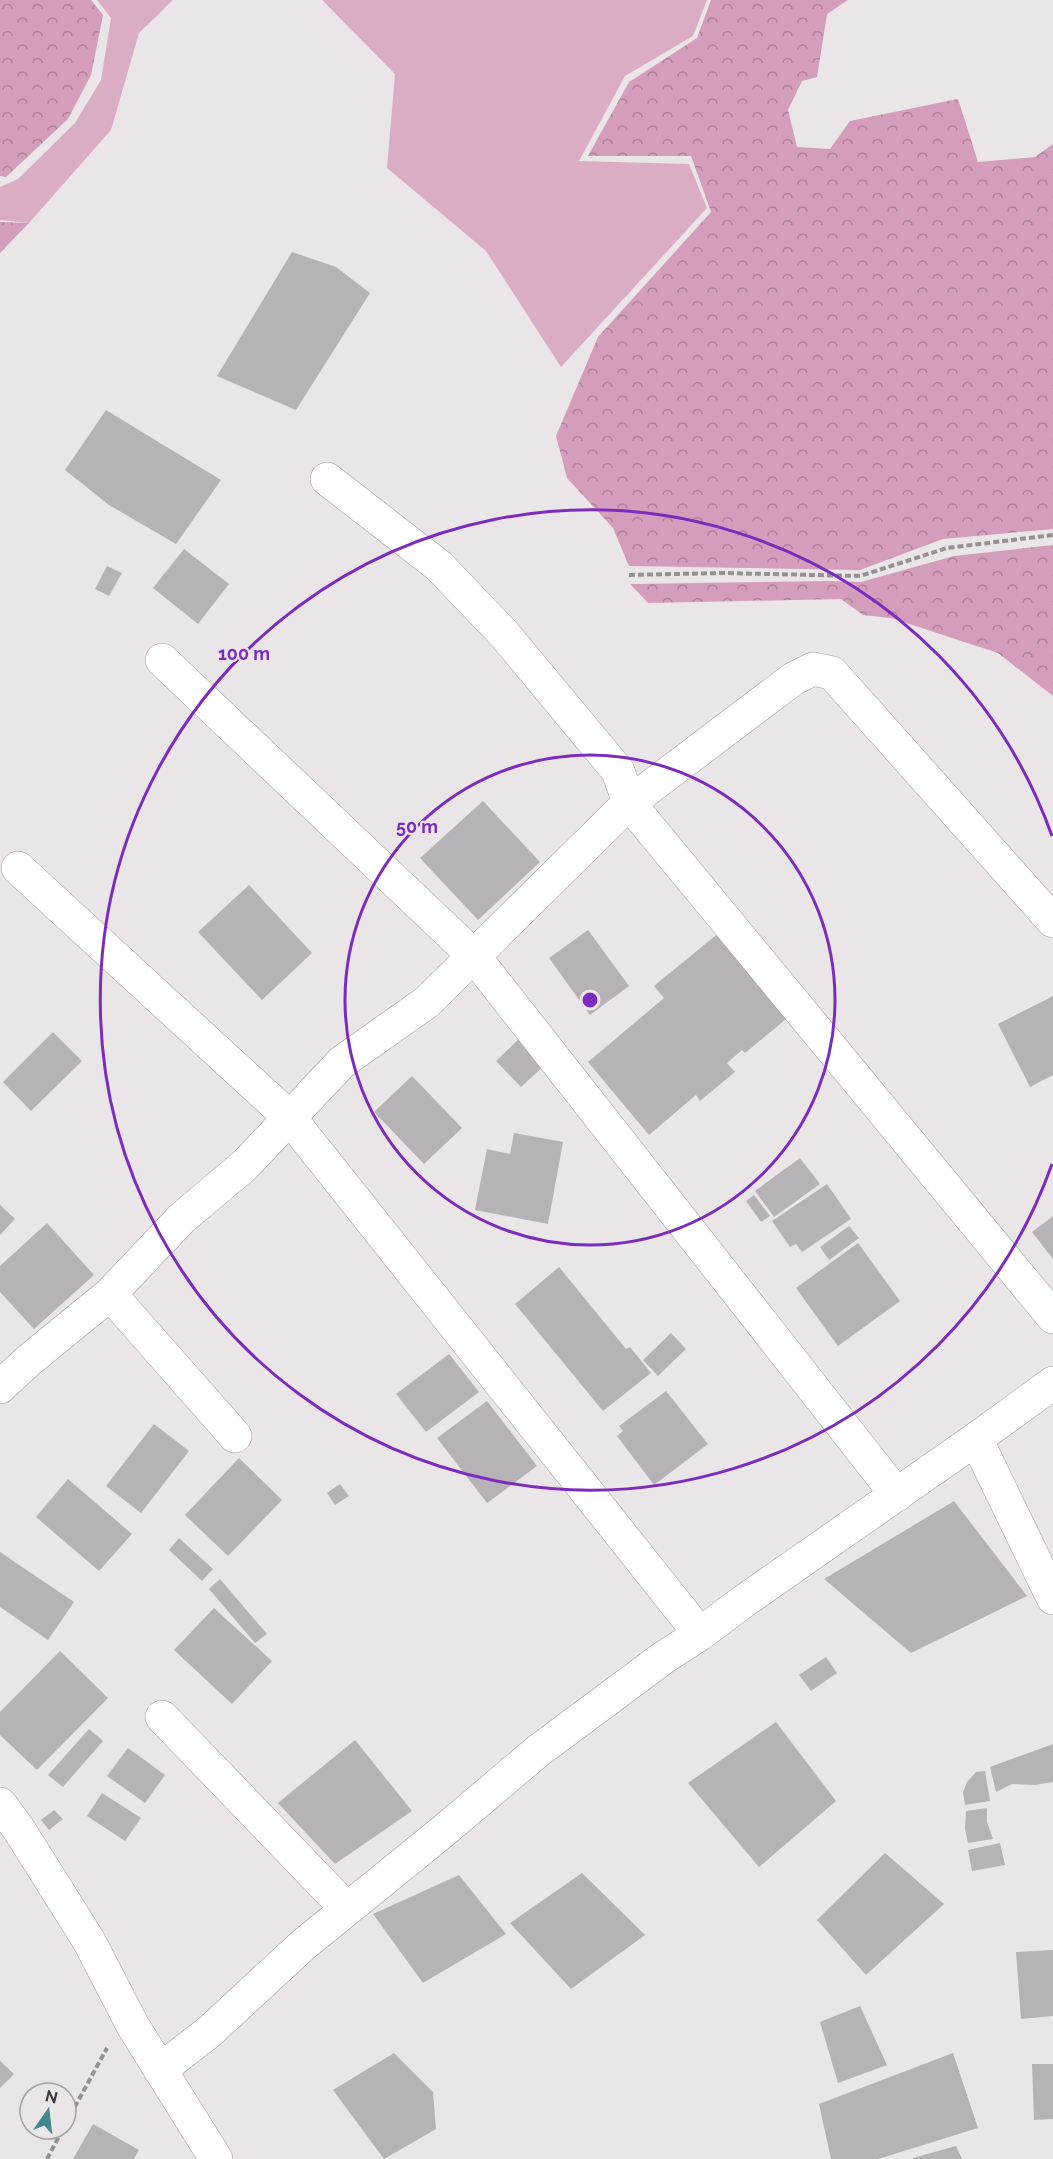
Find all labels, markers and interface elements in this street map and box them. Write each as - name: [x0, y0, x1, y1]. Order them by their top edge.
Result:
- text: 100 m: [218, 643, 270, 664]
- text: 50 m: [396, 816, 438, 837]
- centre of rings: [580, 990, 600, 1010]
- north arrow: [18, 2081, 78, 2141]
- text: N: [43, 2086, 60, 2108]

